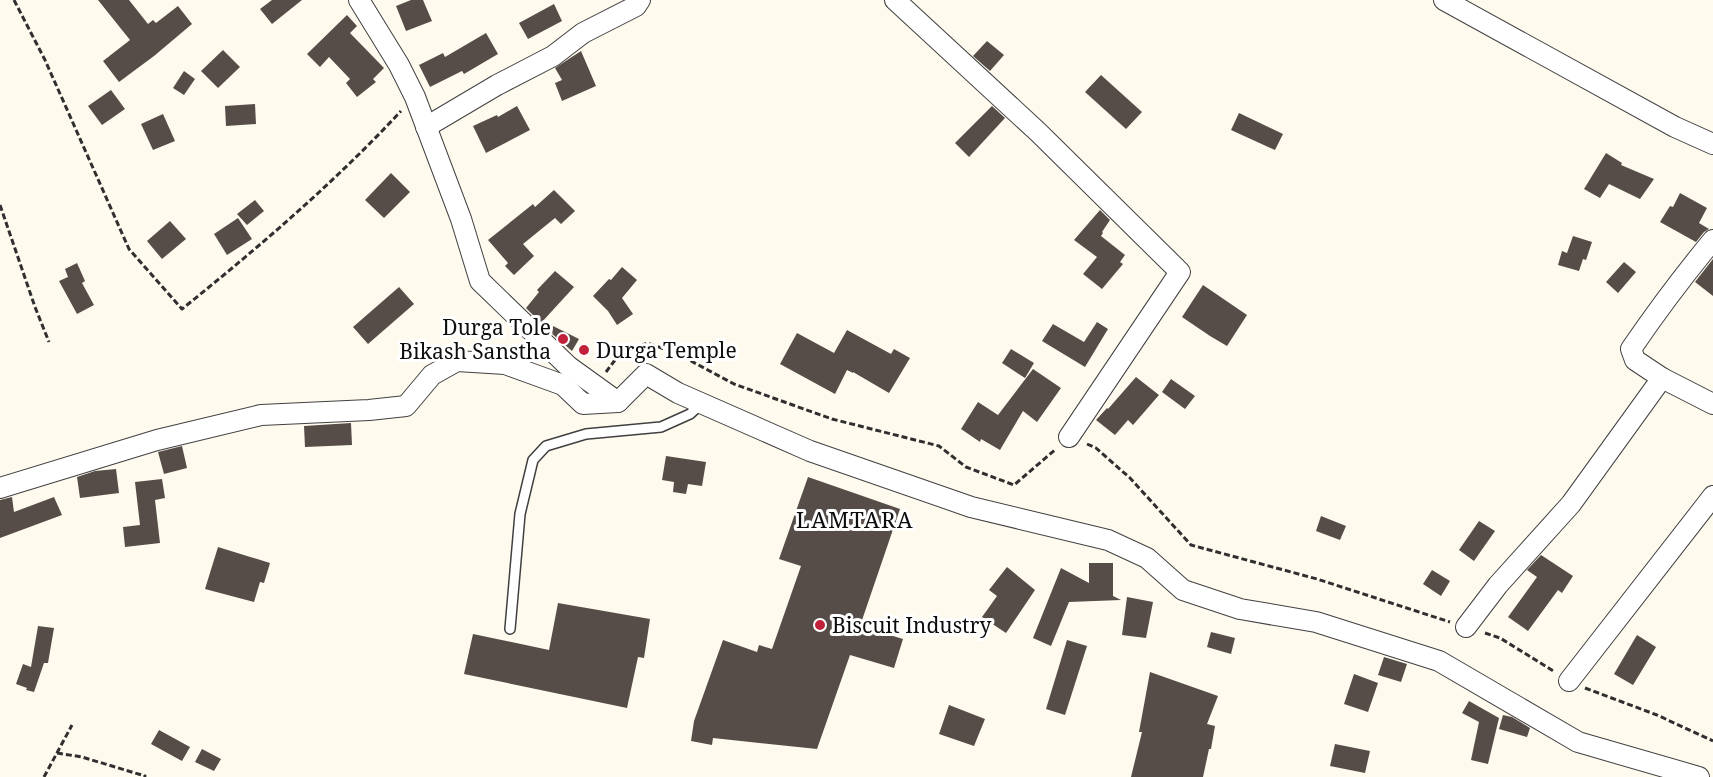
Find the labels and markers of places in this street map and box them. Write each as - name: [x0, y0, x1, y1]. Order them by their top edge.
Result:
- place label: Durga Tole Bikash Sanstha: [399, 313, 551, 365]
- marker: Durga Tole Bikash Sanstha: [556, 332, 570, 346]
- place label: Durga Temple: [596, 336, 737, 364]
- marker: Durga Temple: [577, 343, 591, 357]
- place label: Biscuit Industry: [832, 611, 991, 639]
- marker: Biscuit Industry: [813, 618, 827, 632]

